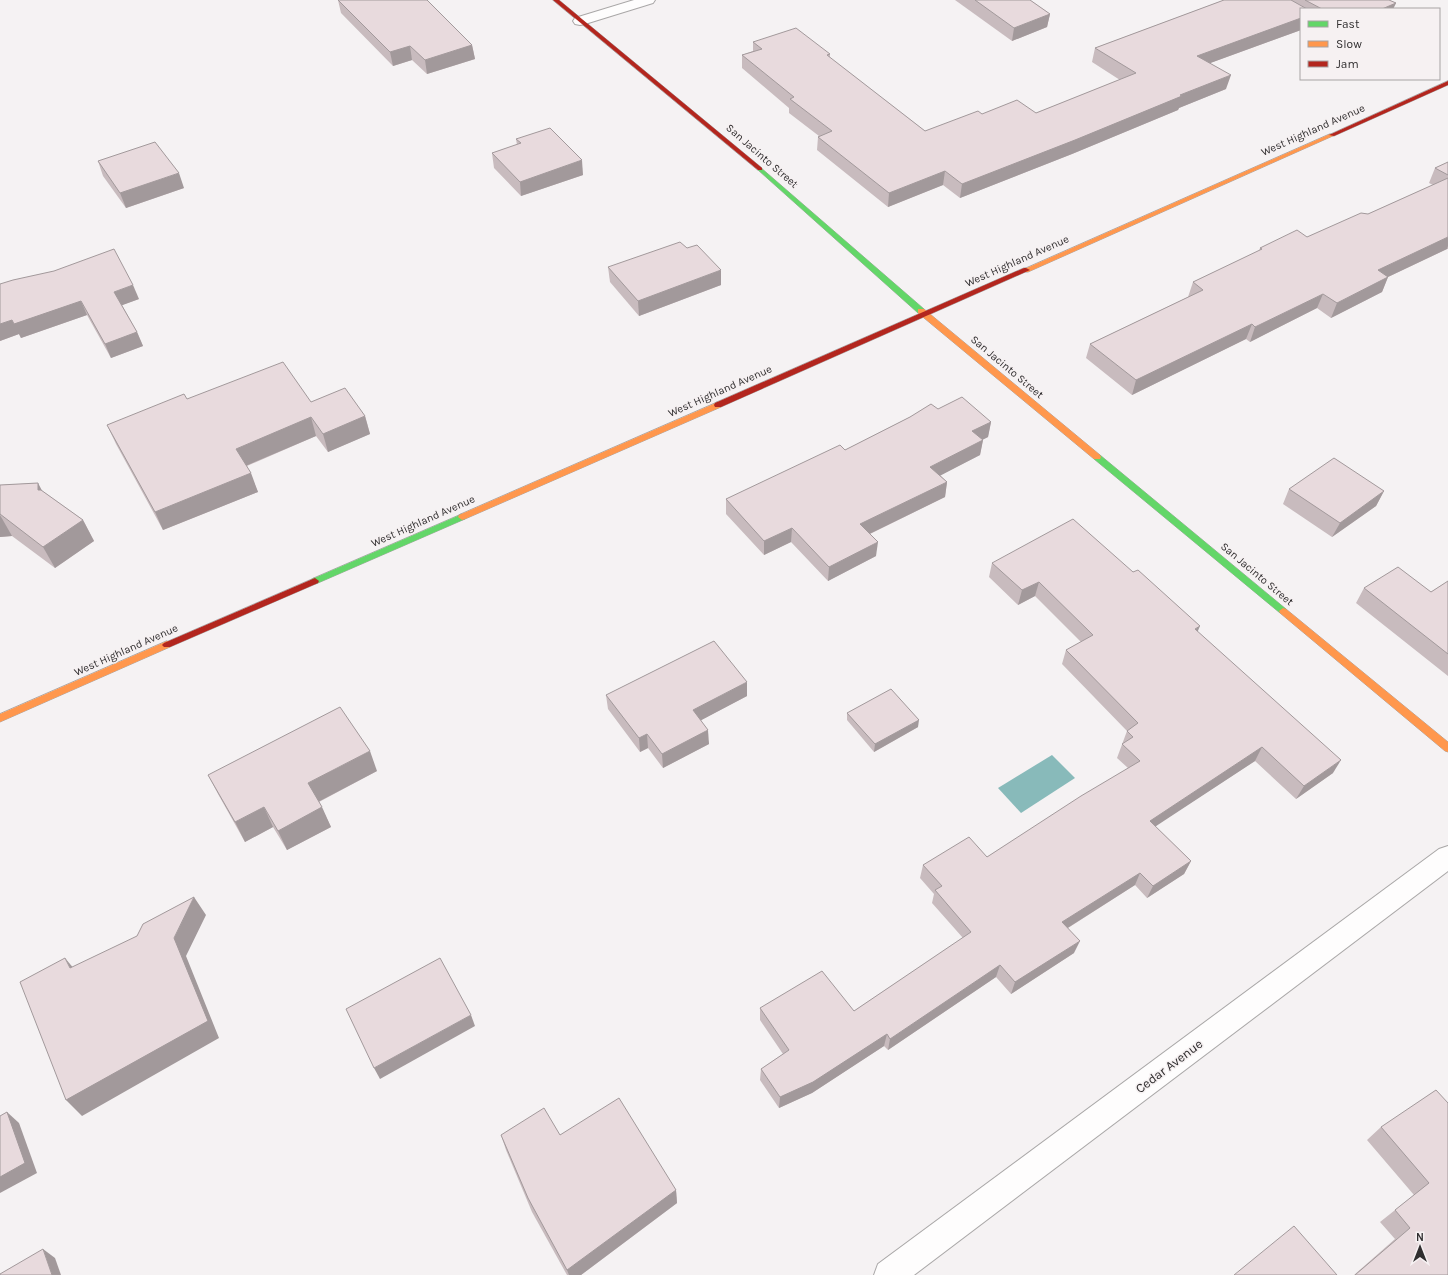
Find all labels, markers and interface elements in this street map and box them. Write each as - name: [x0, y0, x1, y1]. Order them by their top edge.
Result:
- legend: [1300, 8, 1440, 80]
- text: Fast: [1336, 17, 1360, 31]
- text: Slow: [1336, 37, 1362, 51]
- text: Jam: [1336, 57, 1359, 71]
- street label: West Highland Avenue: [1259, 101, 1367, 159]
- street label: San Jacinto Street: [723, 121, 801, 191]
- street label: West Highland Avenue: [963, 232, 1071, 290]
- street label: San Jacinto Street: [968, 333, 1046, 401]
- street label: West Highland Avenue: [666, 362, 774, 420]
- street label: West Highland Avenue: [369, 492, 477, 550]
- street label: San Jacinto Street: [1218, 540, 1296, 608]
- street label: West Highland Avenue: [72, 621, 180, 679]
- street label: Cedar Avenue: [1133, 1036, 1206, 1096]
- north arrow: [1400, 1227, 1440, 1267]
- text: N: [1416, 1231, 1424, 1244]

